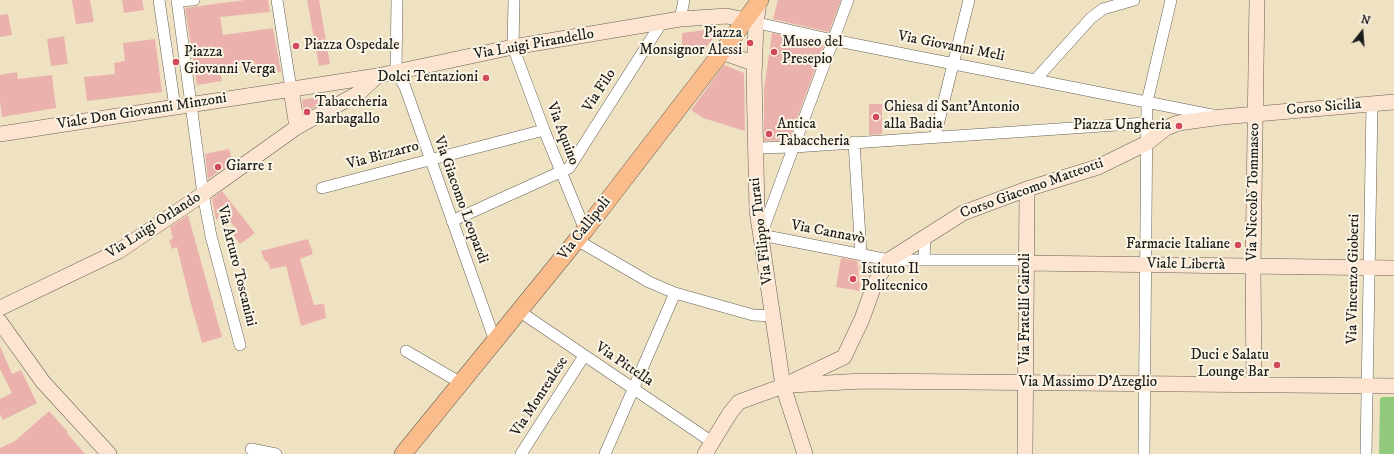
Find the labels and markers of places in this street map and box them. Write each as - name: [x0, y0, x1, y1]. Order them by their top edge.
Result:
- place label: Piazza Monsignor Alessi: [639, 25, 742, 60]
- place label: Museo del Presepio: [782, 34, 843, 69]
- place label: Piazza Ospedale: [304, 37, 399, 55]
- marker: Piazza Monsignor Alessi: [745, 38, 755, 48]
- marker: Piazza Ospedale: [291, 41, 301, 51]
- place label: Piazza Giovanni Verga: [184, 44, 276, 79]
- marker: Museo del Presepio: [769, 47, 779, 57]
- marker: Piazza Giovanni Verga: [171, 57, 181, 67]
- place label: Dolci Tentazioni: [377, 69, 478, 87]
- marker: Dolci Tentazioni: [481, 73, 491, 83]
- place label: Tabaccheria Barbagallo: [315, 94, 388, 129]
- place label: Chiesa di Sant'Antonio alla Badia: [884, 99, 1020, 134]
- marker: Tabaccheria Barbagallo: [302, 107, 312, 117]
- marker: Chiesa di Sant'Antonio alla Badia: [871, 112, 881, 122]
- place label: Antica Tabaccheria: [777, 116, 850, 151]
- place label: Piazza Ungheria: [1073, 117, 1171, 135]
- marker: Piazza Ungheria: [1174, 121, 1184, 131]
- marker: Antica Tabaccheria: [764, 129, 774, 139]
- place label: Giarre 1: [226, 158, 273, 176]
- marker: Giarre 1: [213, 162, 223, 172]
- place label: Farmacie Italiane: [1126, 236, 1230, 254]
- marker: Farmacie Italiane: [1233, 240, 1243, 250]
- place label: Istituto Il Politecnico: [861, 261, 928, 296]
- marker: Istituto Il Politecnico: [848, 274, 858, 284]
- place label: Duci e Salatu Lounge Bar: [1190, 347, 1269, 382]
- marker: Duci e Salatu Lounge Bar: [1272, 360, 1282, 370]

